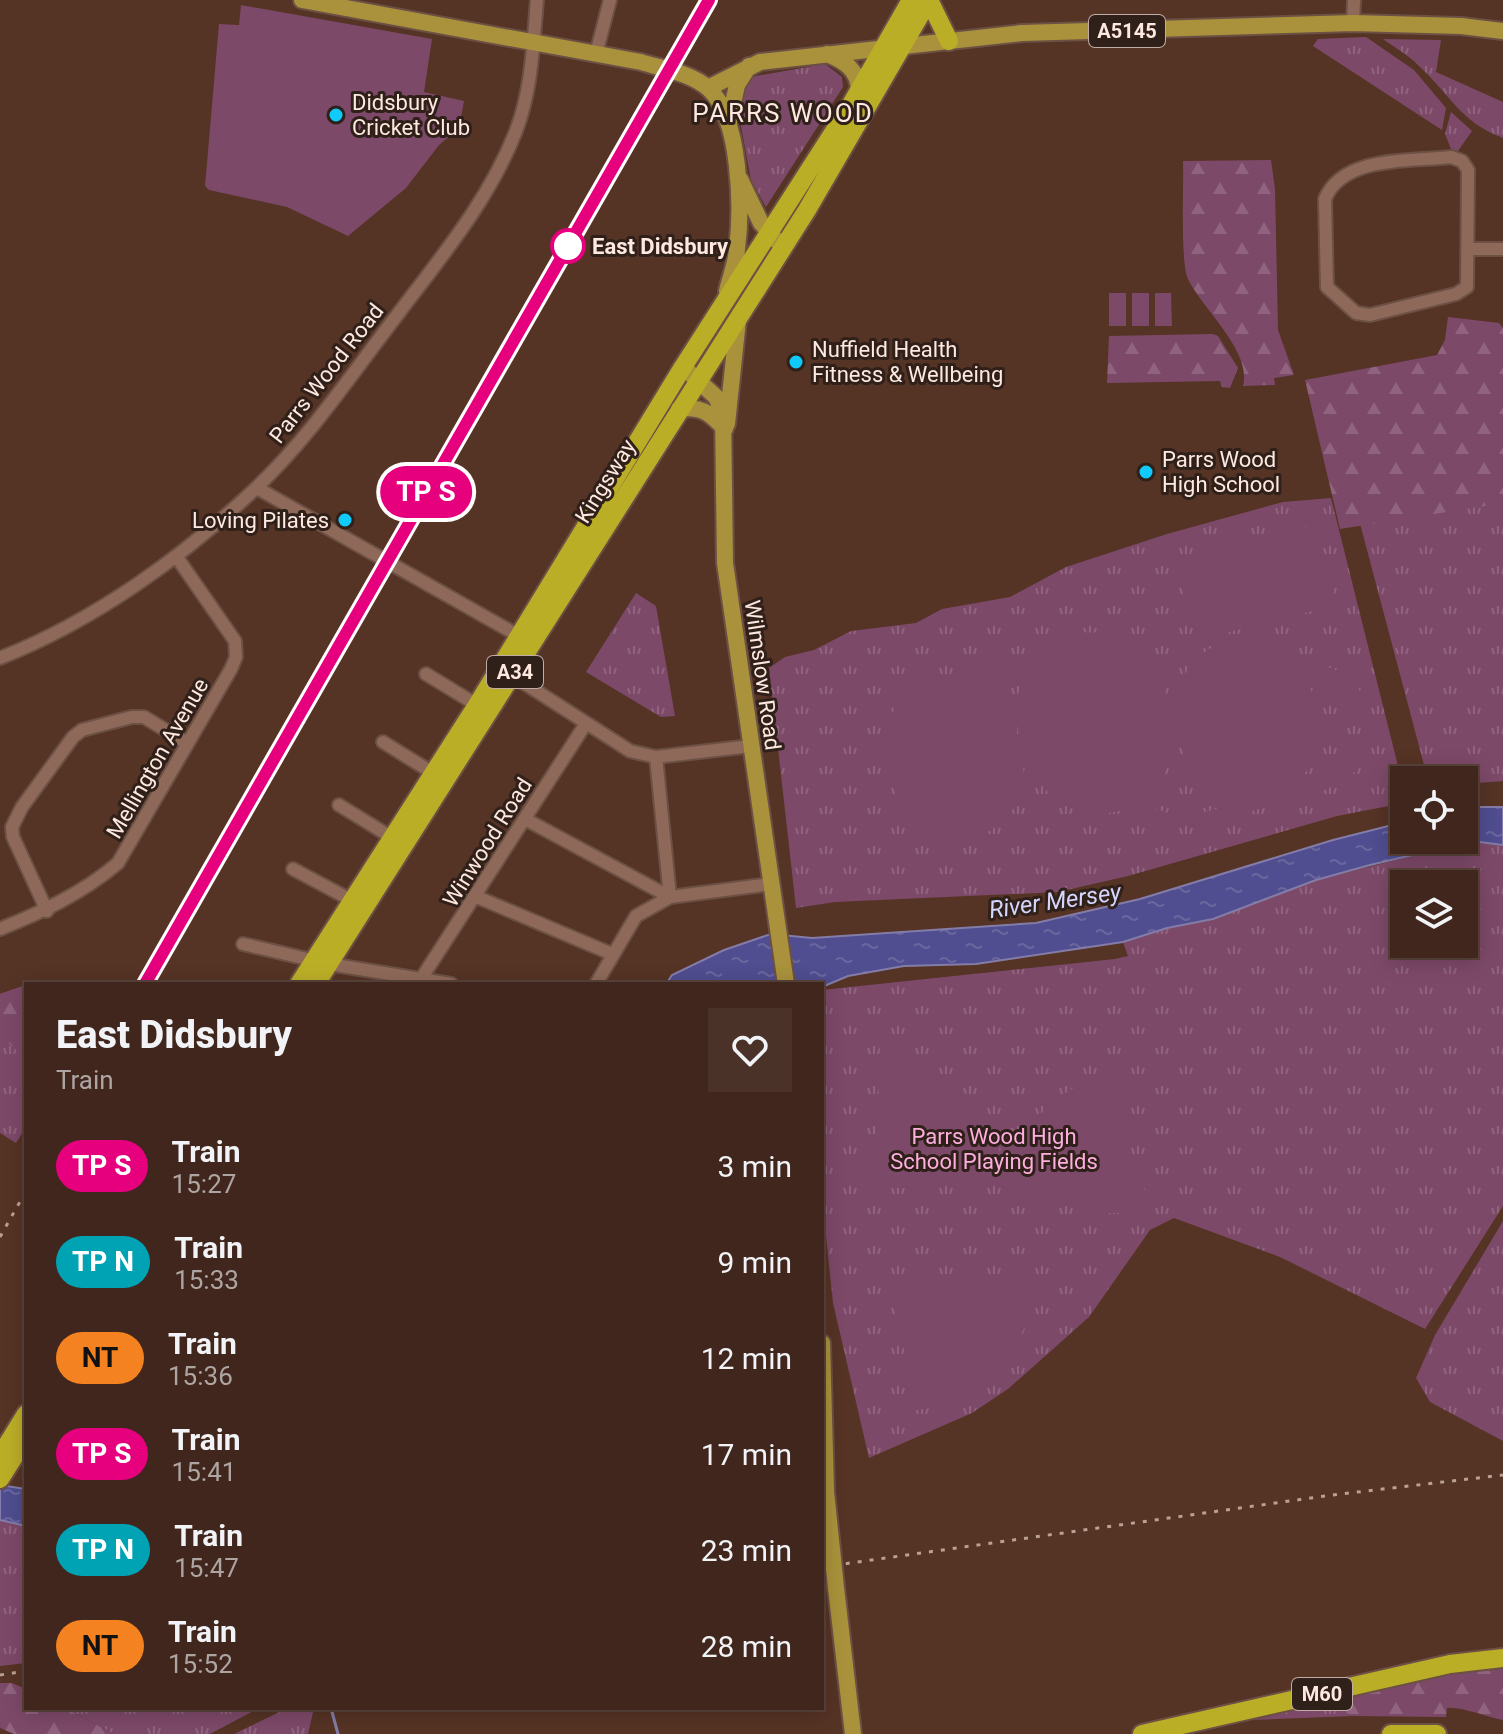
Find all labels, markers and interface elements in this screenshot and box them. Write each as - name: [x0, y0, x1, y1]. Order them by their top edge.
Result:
- road number: A5145: [1089, 15, 1165, 47]
- place label: Didsbury Cricket Club: [352, 90, 470, 140]
- district label: PARRS WOOD: [692, 98, 874, 128]
- marker: Didsbury Cricket Club: [327, 106, 345, 124]
- marker: East Didsbury: [551, 229, 585, 263]
- place label: East Didsbury: [592, 234, 729, 259]
- street label: Parrs Wood Road: [264, 299, 389, 448]
- place label: Nuffield Health Fitness & Wellbeing: [812, 337, 1003, 387]
- marker: Nuffield Health Fitness & Wellbeing: [787, 353, 805, 371]
- street label: Kingsway: [570, 434, 641, 528]
- place label: Parrs Wood High School: [1162, 447, 1280, 497]
- marker: Parrs Wood High School: [1137, 463, 1155, 481]
- line badge: TP S: [370, 466, 482, 518]
- text: TP S: [396, 475, 456, 508]
- place label: Loving Pilates: [192, 508, 329, 533]
- marker: Loving Pilates: [336, 511, 354, 529]
- street label: Wilmslow Road: [740, 598, 785, 752]
- road number: A34: [487, 656, 543, 688]
- street label: Mellington Avenue: [101, 674, 213, 843]
- map controls: [1390, 766, 1478, 958]
- button: locate: [1390, 766, 1478, 854]
- street label: Winwood Road: [438, 773, 537, 911]
- button: layers: [1390, 870, 1478, 958]
- water label: River Mersey: [987, 878, 1124, 924]
- button: heart: [708, 1008, 792, 1092]
- text: East Didsbury: [56, 1013, 292, 1057]
- text: Train: [56, 1065, 114, 1095]
- park label: Parrs Wood High School Playing Fields: [890, 1124, 1098, 1174]
- text: Train: [172, 1134, 241, 1169]
- text: TP S: [72, 1149, 132, 1182]
- text: 3 min: [718, 1149, 792, 1184]
- text: 15:27: [172, 1169, 236, 1199]
- text: Train: [174, 1230, 243, 1265]
- text: TP N: [72, 1245, 134, 1278]
- text: 9 min: [718, 1245, 792, 1280]
- text: 15:33: [174, 1265, 239, 1295]
- text: Train: [168, 1326, 237, 1361]
- text: NT: [82, 1341, 118, 1374]
- text: 12 min: [701, 1341, 792, 1376]
- text: 15:36: [168, 1361, 233, 1391]
- text: Train: [172, 1422, 241, 1457]
- text: TP S: [72, 1437, 132, 1470]
- text: 17 min: [701, 1437, 792, 1472]
- text: 15:41: [172, 1457, 236, 1487]
- text: Train: [174, 1518, 243, 1553]
- text: TP N: [72, 1533, 134, 1566]
- text: 23 min: [701, 1533, 792, 1568]
- text: 15:47: [174, 1553, 239, 1583]
- text: Train: [168, 1614, 237, 1649]
- text: NT: [82, 1629, 118, 1662]
- text: 28 min: [701, 1629, 792, 1664]
- text: 15:52: [168, 1649, 233, 1679]
- road number: M60: [1292, 1678, 1352, 1710]

